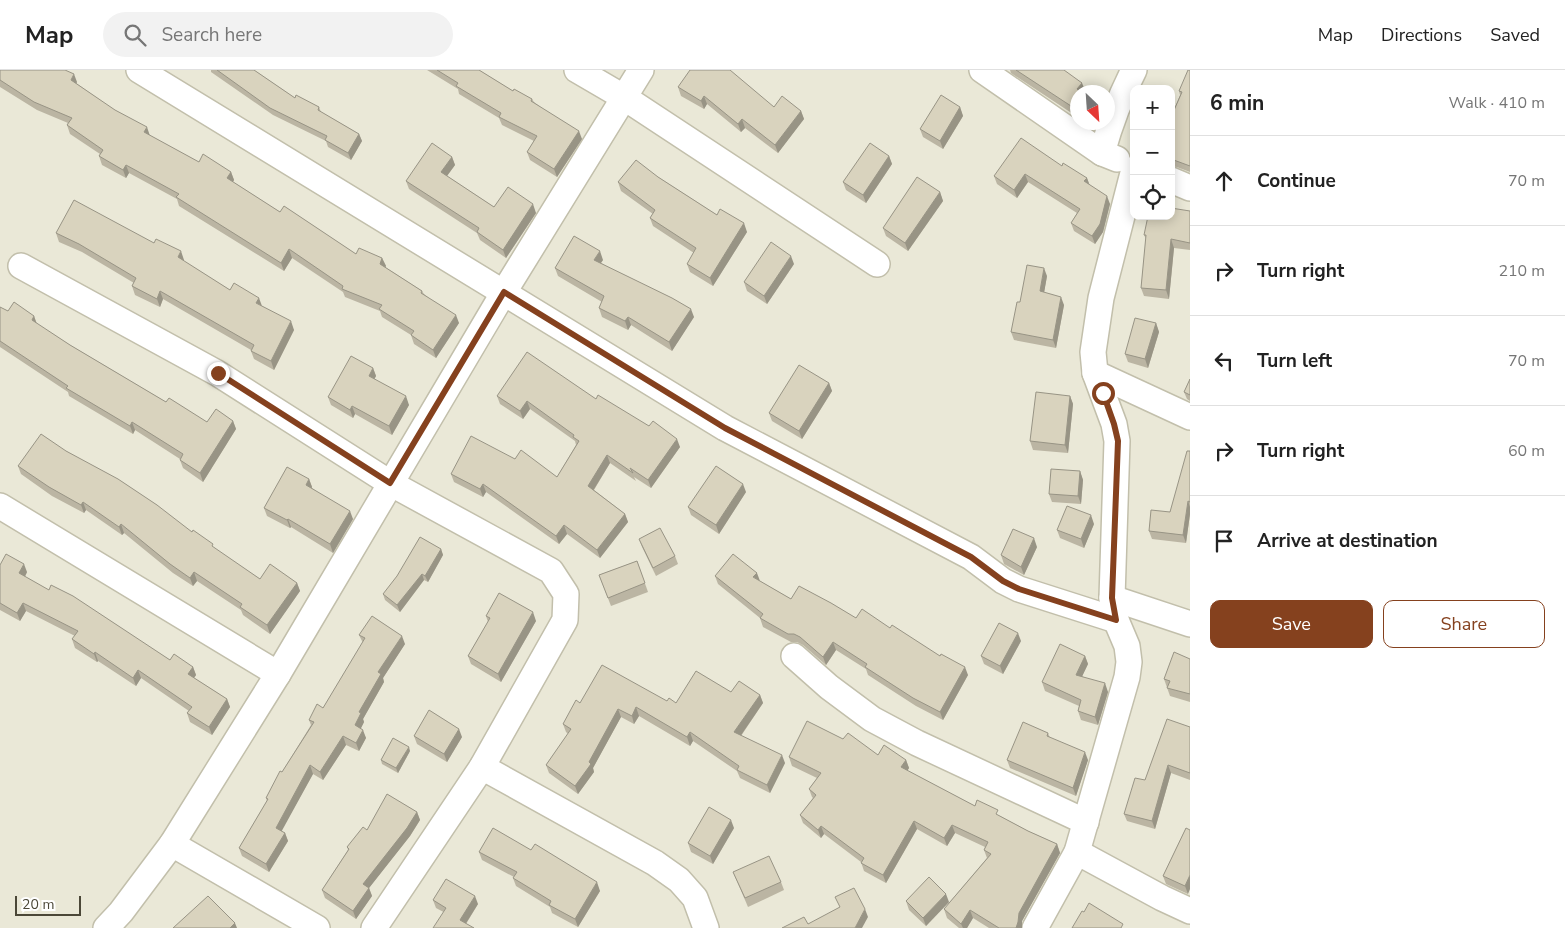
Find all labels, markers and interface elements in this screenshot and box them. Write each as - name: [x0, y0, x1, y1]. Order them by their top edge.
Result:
- search box: [103, 12, 453, 57]
- text: Map: [25, 19, 73, 51]
- icon: search: [121, 21, 149, 49]
- text: Search here: [161, 22, 262, 48]
- text: Map: [1318, 23, 1353, 47]
- text: Directions: [1381, 23, 1462, 47]
- text: Saved: [1490, 23, 1540, 47]
- north arrow: [1070, 85, 1115, 130]
- map controls: [1130, 85, 1175, 220]
- button: +: [1130, 85, 1175, 130]
- text: 6 min: [1210, 89, 1264, 117]
- text: Walk · 410 m: [1449, 92, 1545, 114]
- button: −: [1130, 130, 1175, 175]
- icon: ahead: [1210, 167, 1238, 195]
- text: Continue: [1257, 168, 1336, 194]
- text: 70 m: [1508, 170, 1545, 192]
- button: locate: [1130, 175, 1175, 220]
- icon: right: [1210, 257, 1238, 285]
- text: Turn right: [1257, 258, 1344, 284]
- text: 210 m: [1498, 260, 1545, 282]
- icon: left: [1210, 347, 1238, 375]
- text: Turn left: [1257, 348, 1332, 374]
- text: 70 m: [1508, 350, 1545, 372]
- route end: [207, 362, 230, 385]
- route start: [1092, 382, 1115, 405]
- icon: right: [1210, 437, 1238, 465]
- text: Turn right: [1257, 438, 1344, 464]
- text: 60 m: [1508, 440, 1545, 462]
- icon: arrive: [1210, 527, 1238, 555]
- text: Arrive at destination: [1257, 528, 1438, 554]
- button: Save: [1210, 600, 1373, 648]
- button: Share: [1383, 600, 1545, 648]
- scale bar: [15, 893, 81, 916]
- text: 20 m: [22, 895, 54, 914]

